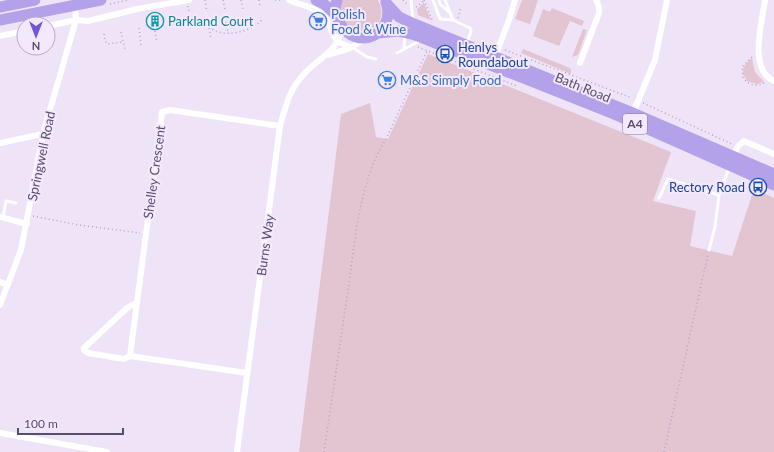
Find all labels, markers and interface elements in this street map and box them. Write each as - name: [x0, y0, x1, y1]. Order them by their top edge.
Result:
- place label: Polish Food & Wine: [331, 6, 406, 37]
- building icon: Parkland Court: [145, 11, 165, 31]
- supermarket icon: Polish Food & Wine: [308, 11, 328, 31]
- place label: Parkland Court: [168, 13, 254, 29]
- north arrow: [16, 16, 56, 56]
- place label: Henlys Roundabout: [458, 39, 528, 70]
- text: N: [32, 40, 40, 53]
- bus stop icon: Henlys Roundabout: [435, 44, 455, 64]
- street label: Bath Road: [553, 69, 613, 105]
- supermarket icon: M&S Simply Food: [377, 70, 397, 90]
- place label: M&S Simply Food: [400, 72, 501, 88]
- street label: Springwell Road: [24, 110, 58, 202]
- road number: A4: [623, 114, 647, 134]
- street label: Shelley Crescent: [140, 124, 169, 220]
- bus stop icon: Rectory Road: [748, 177, 768, 197]
- place label: Rectory Road: [669, 179, 745, 195]
- street label: Burns Way: [253, 213, 277, 277]
- scale bar: [18, 410, 123, 436]
- text: 100 m: [24, 416, 58, 431]

